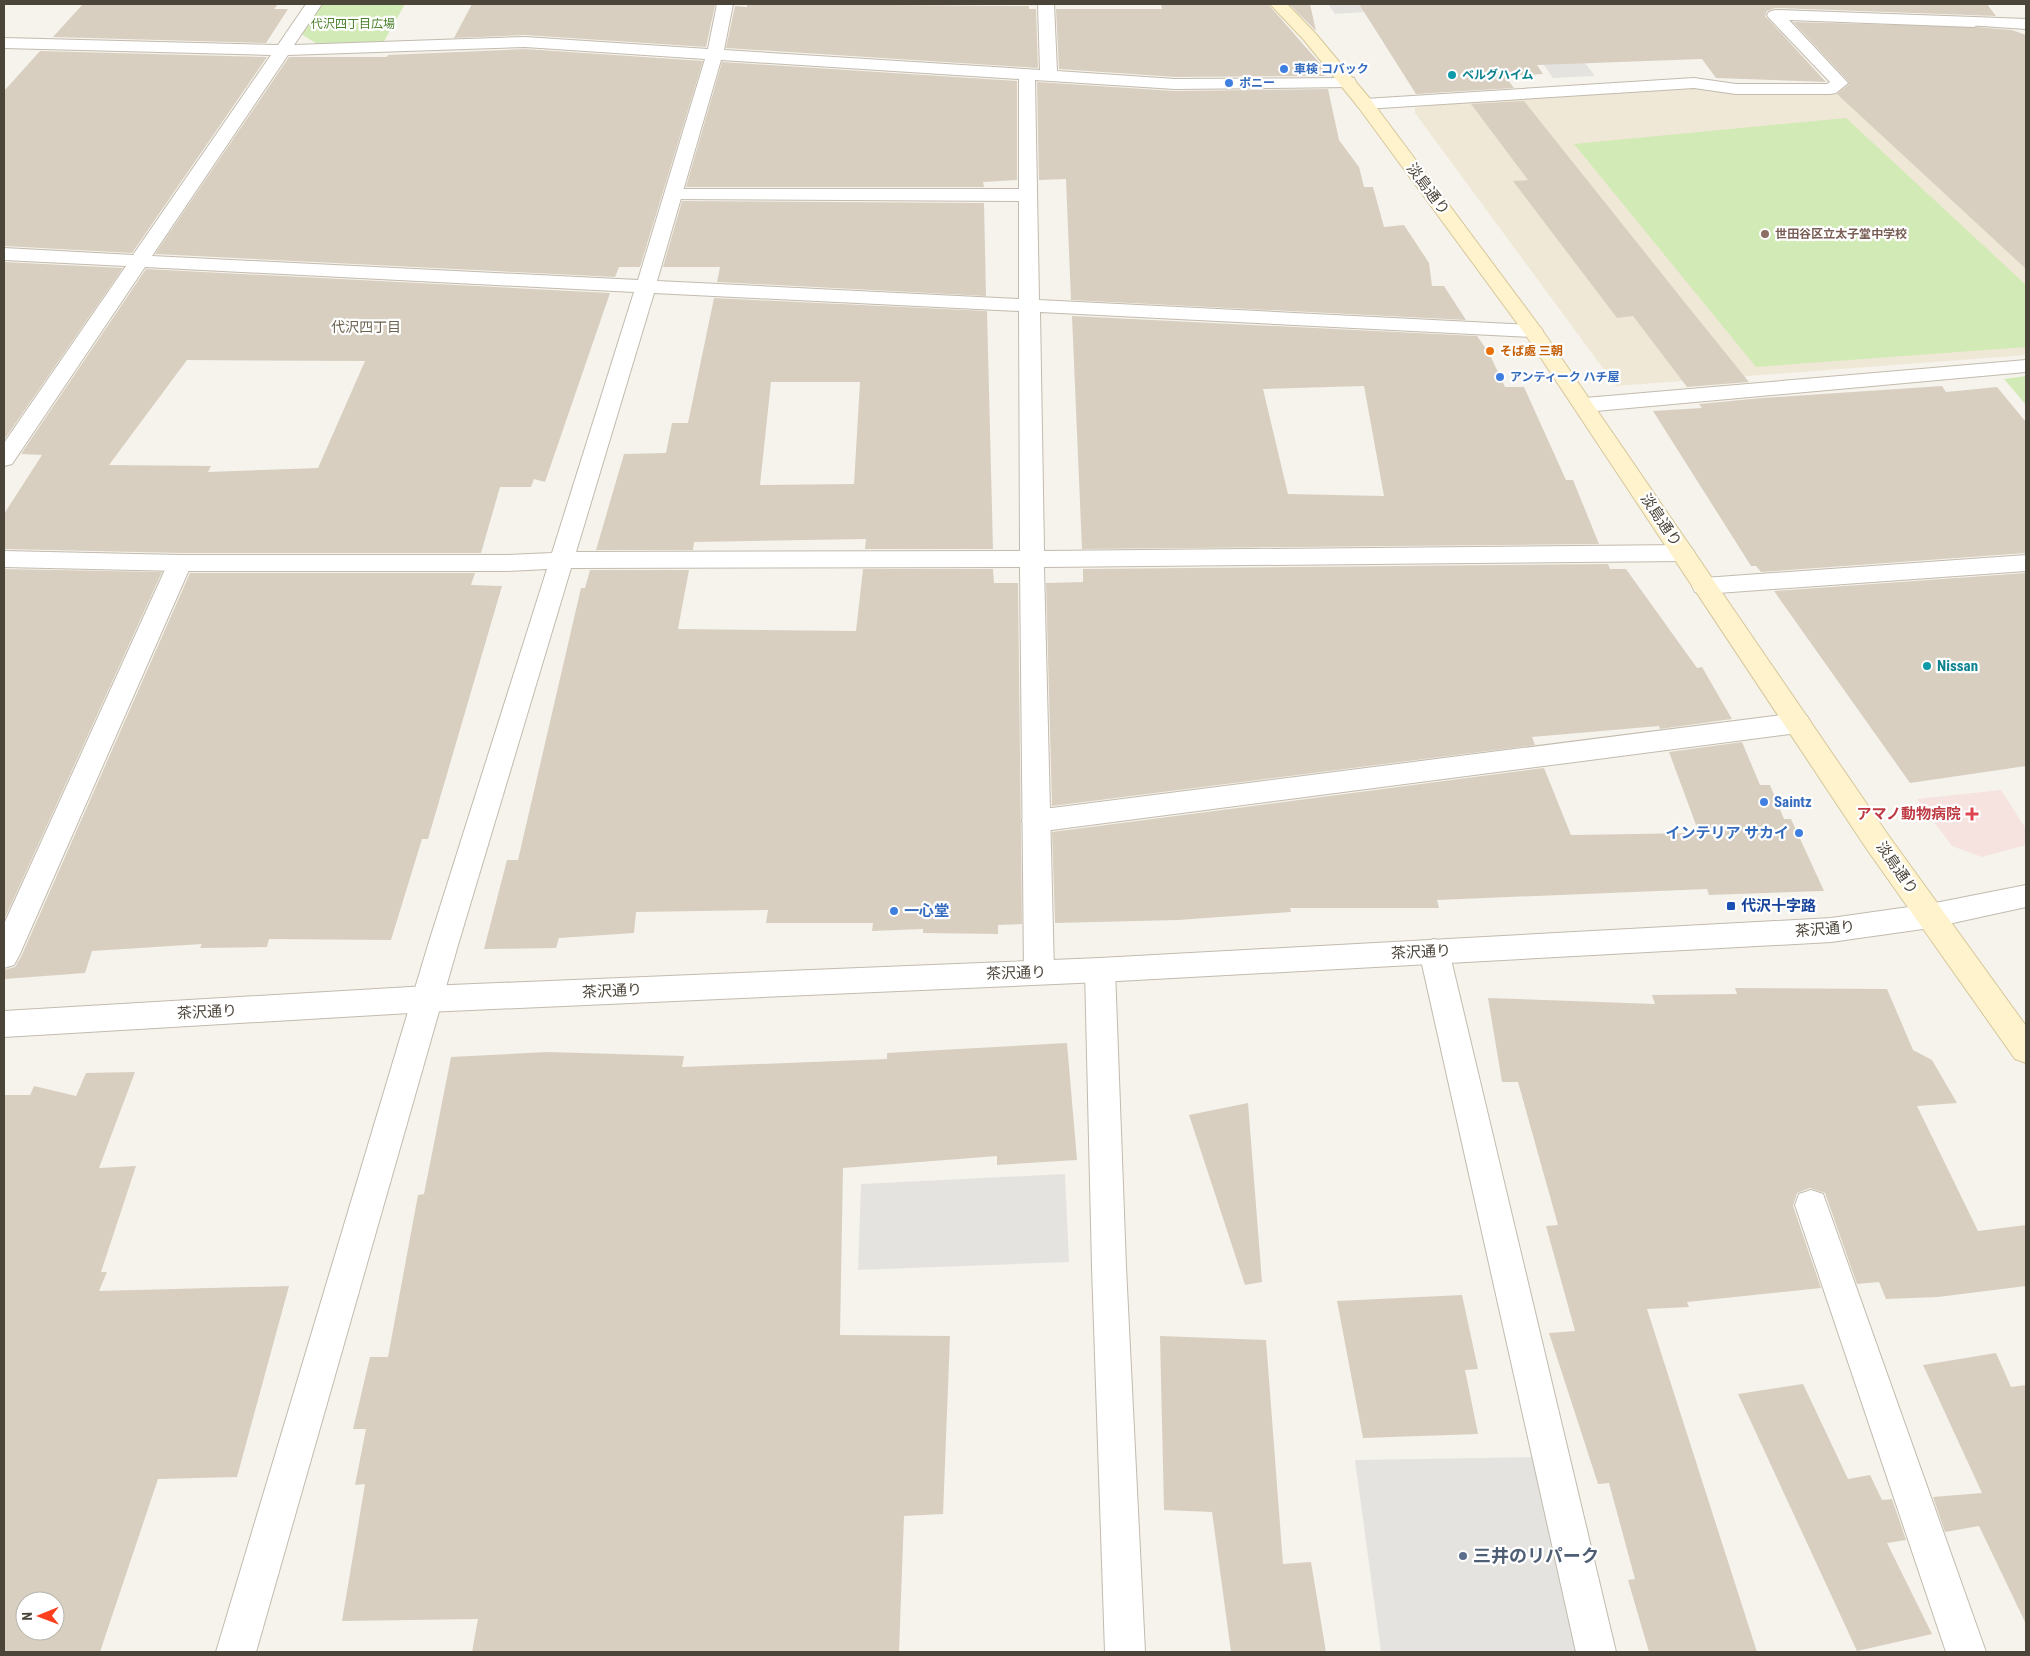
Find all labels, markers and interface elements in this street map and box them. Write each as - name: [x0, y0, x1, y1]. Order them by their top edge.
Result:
- park label: 代沢四丁目広場: [311, 17, 395, 31]
- place label: 車検 コバック: [1294, 62, 1369, 76]
- marker: 車検 コバック: [1278, 63, 1290, 75]
- place label: ベルグハイム: [1462, 68, 1534, 82]
- marker: ベルグハイム: [1446, 69, 1458, 81]
- place label: ポニー: [1239, 76, 1275, 90]
- marker: ポニー: [1223, 77, 1235, 89]
- street label: 淡島通り: [1403, 160, 1453, 218]
- place label: 世田谷区立太子堂中学校: [1775, 227, 1907, 241]
- marker: 世田谷区立太子堂中学校: [1759, 228, 1771, 240]
- district label: 代沢四丁目: [331, 319, 401, 335]
- place label: そば處 三朝: [1500, 344, 1563, 358]
- marker: そば處 三朝: [1484, 345, 1496, 357]
- place label: アンティーク ハチ屋: [1510, 370, 1620, 384]
- marker: アンティーク ハチ屋: [1494, 371, 1506, 383]
- street label: 淡島通り: [1637, 490, 1685, 550]
- place label: Nissan: [1937, 657, 1978, 675]
- marker: Nissan: [1921, 660, 1933, 672]
- place label: Saintz: [1774, 793, 1812, 811]
- marker: Saintz: [1758, 796, 1770, 808]
- place label: アマノ動物病院: [1856, 805, 1961, 823]
- marker: アマノ動物病院: [1965, 807, 1979, 821]
- place label: インテリア サカイ: [1666, 824, 1789, 842]
- marker: インテリア サカイ: [1793, 827, 1805, 839]
- street label: 淡島通り: [1872, 838, 1922, 898]
- place label: 代沢十字路: [1741, 897, 1816, 915]
- marker: 代沢十字路: [1725, 900, 1737, 912]
- place label: 一心堂: [904, 902, 949, 920]
- marker: 一心堂: [888, 905, 900, 917]
- street label: 茶沢通り: [1794, 917, 1856, 941]
- street label: 茶沢通り: [1391, 941, 1451, 963]
- street label: 茶沢通り: [986, 963, 1046, 983]
- street label: 茶沢通り: [582, 980, 642, 1002]
- street label: 茶沢通り: [177, 1001, 237, 1023]
- place label: 三井のリパーク: [1473, 1545, 1599, 1566]
- marker: 三井のリパーク: [1457, 1550, 1469, 1562]
- north arrow: [15, 1591, 65, 1641]
- text: N: [19, 1612, 35, 1621]

